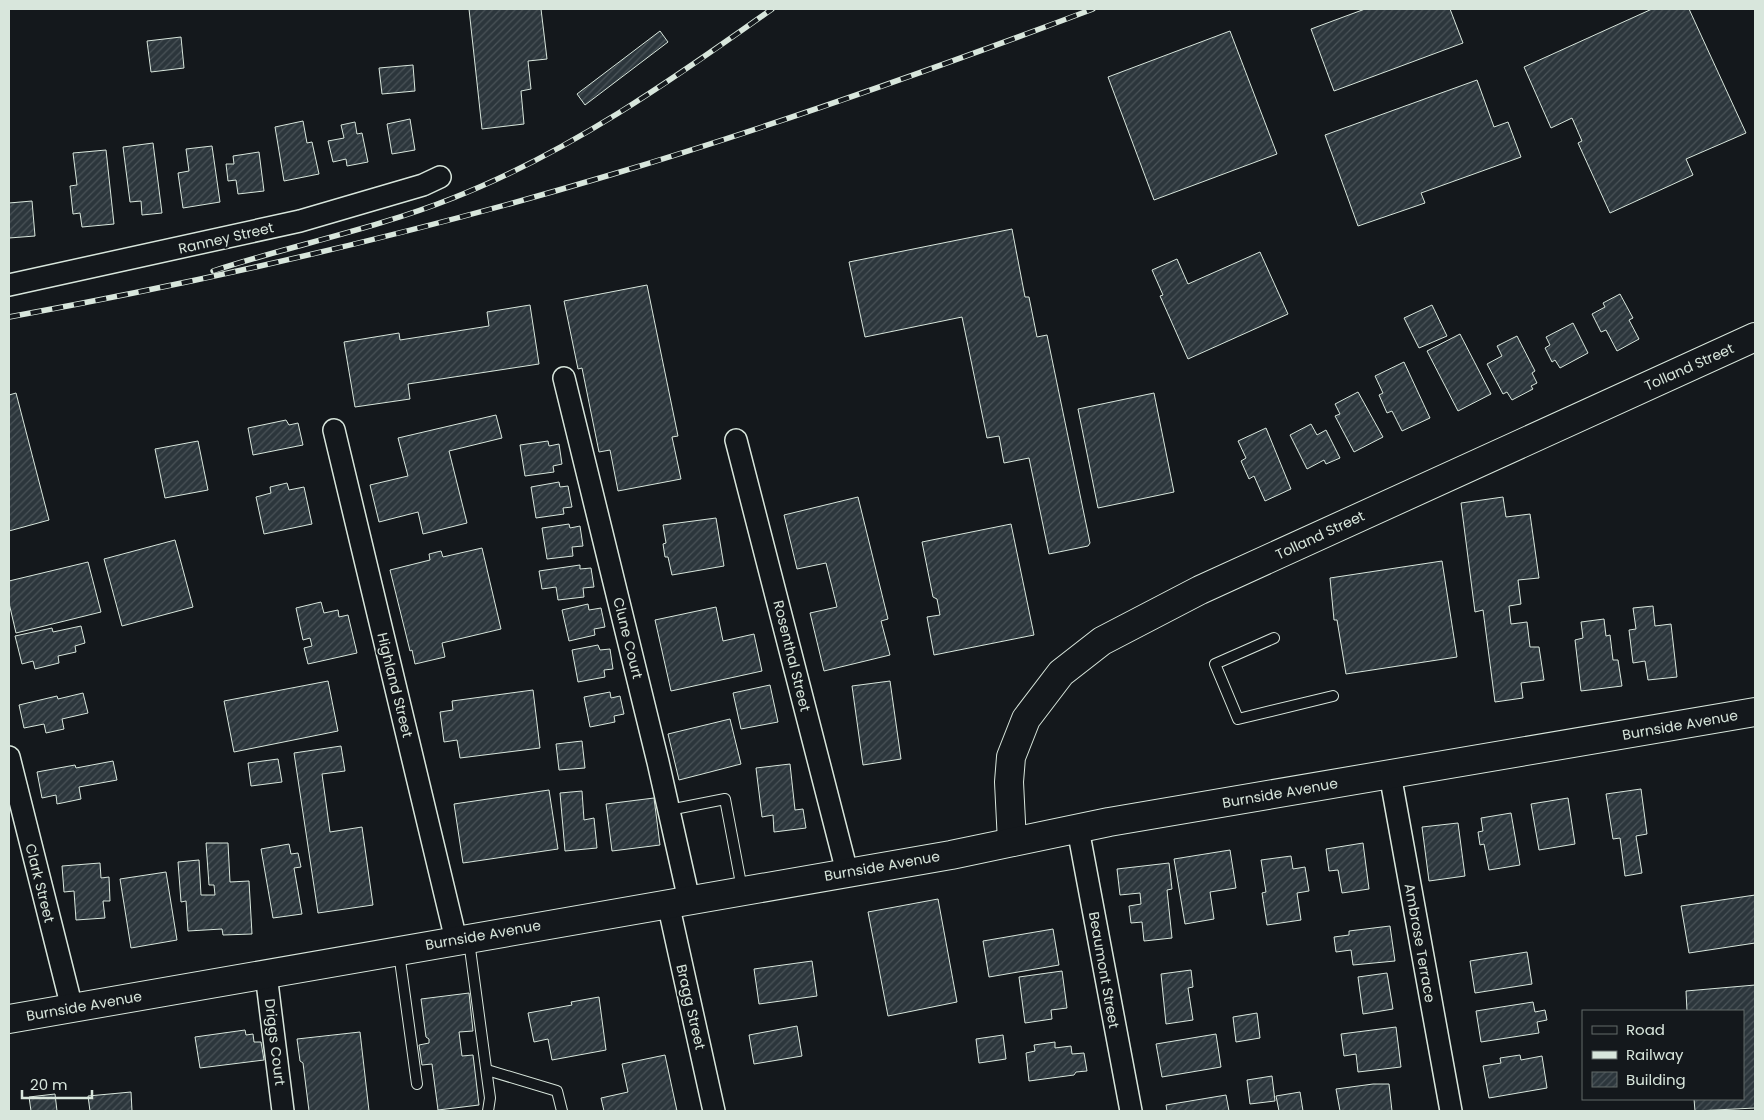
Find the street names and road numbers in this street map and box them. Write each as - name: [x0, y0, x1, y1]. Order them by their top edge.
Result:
- street label: Ranney Street: [176, 217, 276, 259]
- street label: Tolland Street: [1641, 338, 1737, 396]
- street label: Tolland Street: [1272, 506, 1368, 564]
- street label: Clune Court: [608, 595, 648, 681]
- street label: Rosenthal Street: [768, 598, 816, 714]
- street label: Highland Street: [372, 630, 418, 740]
- street label: Burnside Avenue: [1621, 705, 1740, 745]
- street label: Burnside Avenue: [1221, 773, 1340, 813]
- street label: Clark Street: [21, 841, 59, 925]
- street label: Burnside Avenue: [823, 846, 942, 886]
- street label: Ambrose Terrace: [1400, 882, 1440, 1004]
- street label: Beaumont Street: [1084, 910, 1124, 1030]
- street label: Burnside Avenue: [424, 915, 543, 955]
- street label: Bragg Street: [671, 962, 711, 1052]
- street label: Burnside Avenue: [25, 986, 144, 1026]
- street label: Driggs Court: [260, 997, 290, 1087]

